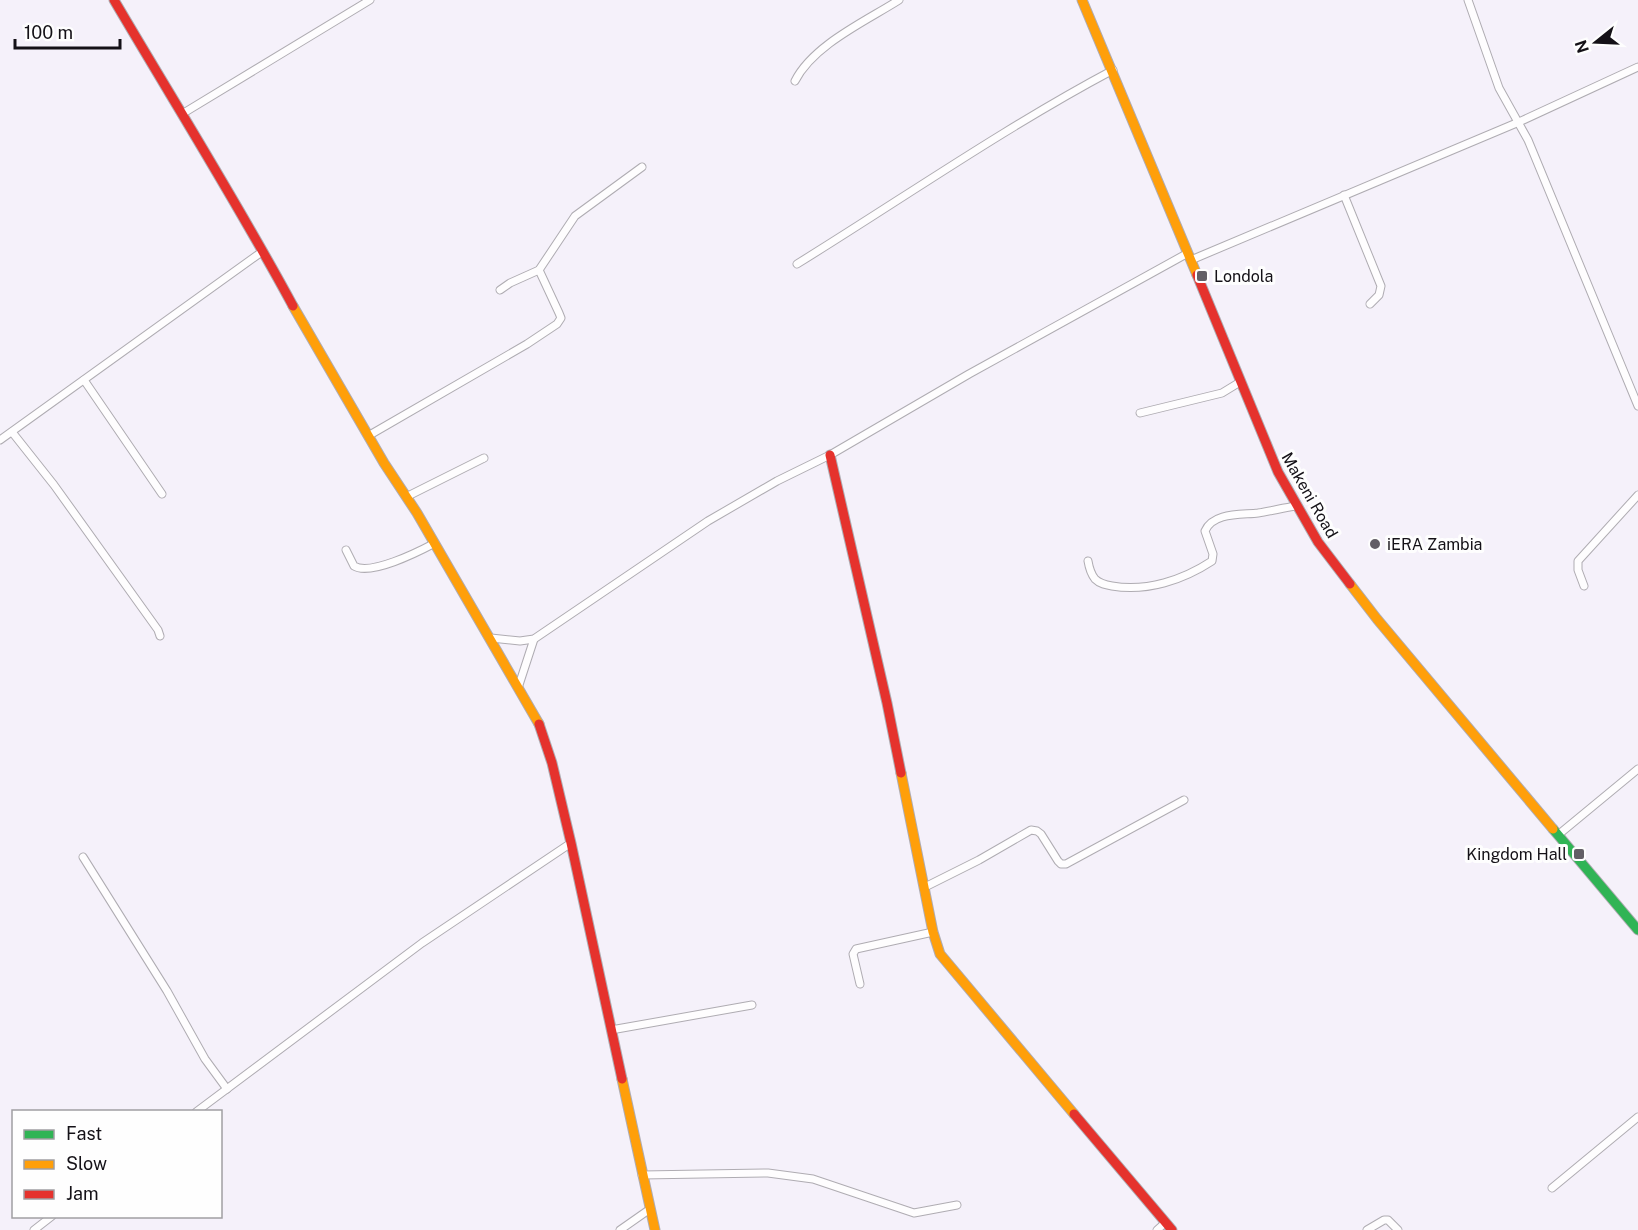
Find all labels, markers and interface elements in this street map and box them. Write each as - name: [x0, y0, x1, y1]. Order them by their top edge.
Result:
- scale bar: [15, 12, 120, 50]
- north arrow: [1566, 12, 1626, 72]
- text: 100 m: [24, 22, 73, 43]
- text: N: [1571, 38, 1593, 55]
- place label: Londola: [1214, 267, 1273, 286]
- marker: Londola: [1195, 269, 1209, 283]
- street label: Makeni Road: [1277, 449, 1342, 541]
- place label: iERA Zambia: [1387, 535, 1482, 554]
- marker: iERA Zambia: [1368, 537, 1382, 551]
- place label: Kingdom Hall: [1466, 845, 1567, 864]
- marker: Kingdom Hall: [1572, 847, 1586, 861]
- legend: [12, 1110, 222, 1218]
- text: Fast: [66, 1123, 102, 1144]
- text: Slow: [66, 1153, 107, 1174]
- text: Jam: [66, 1183, 99, 1204]

